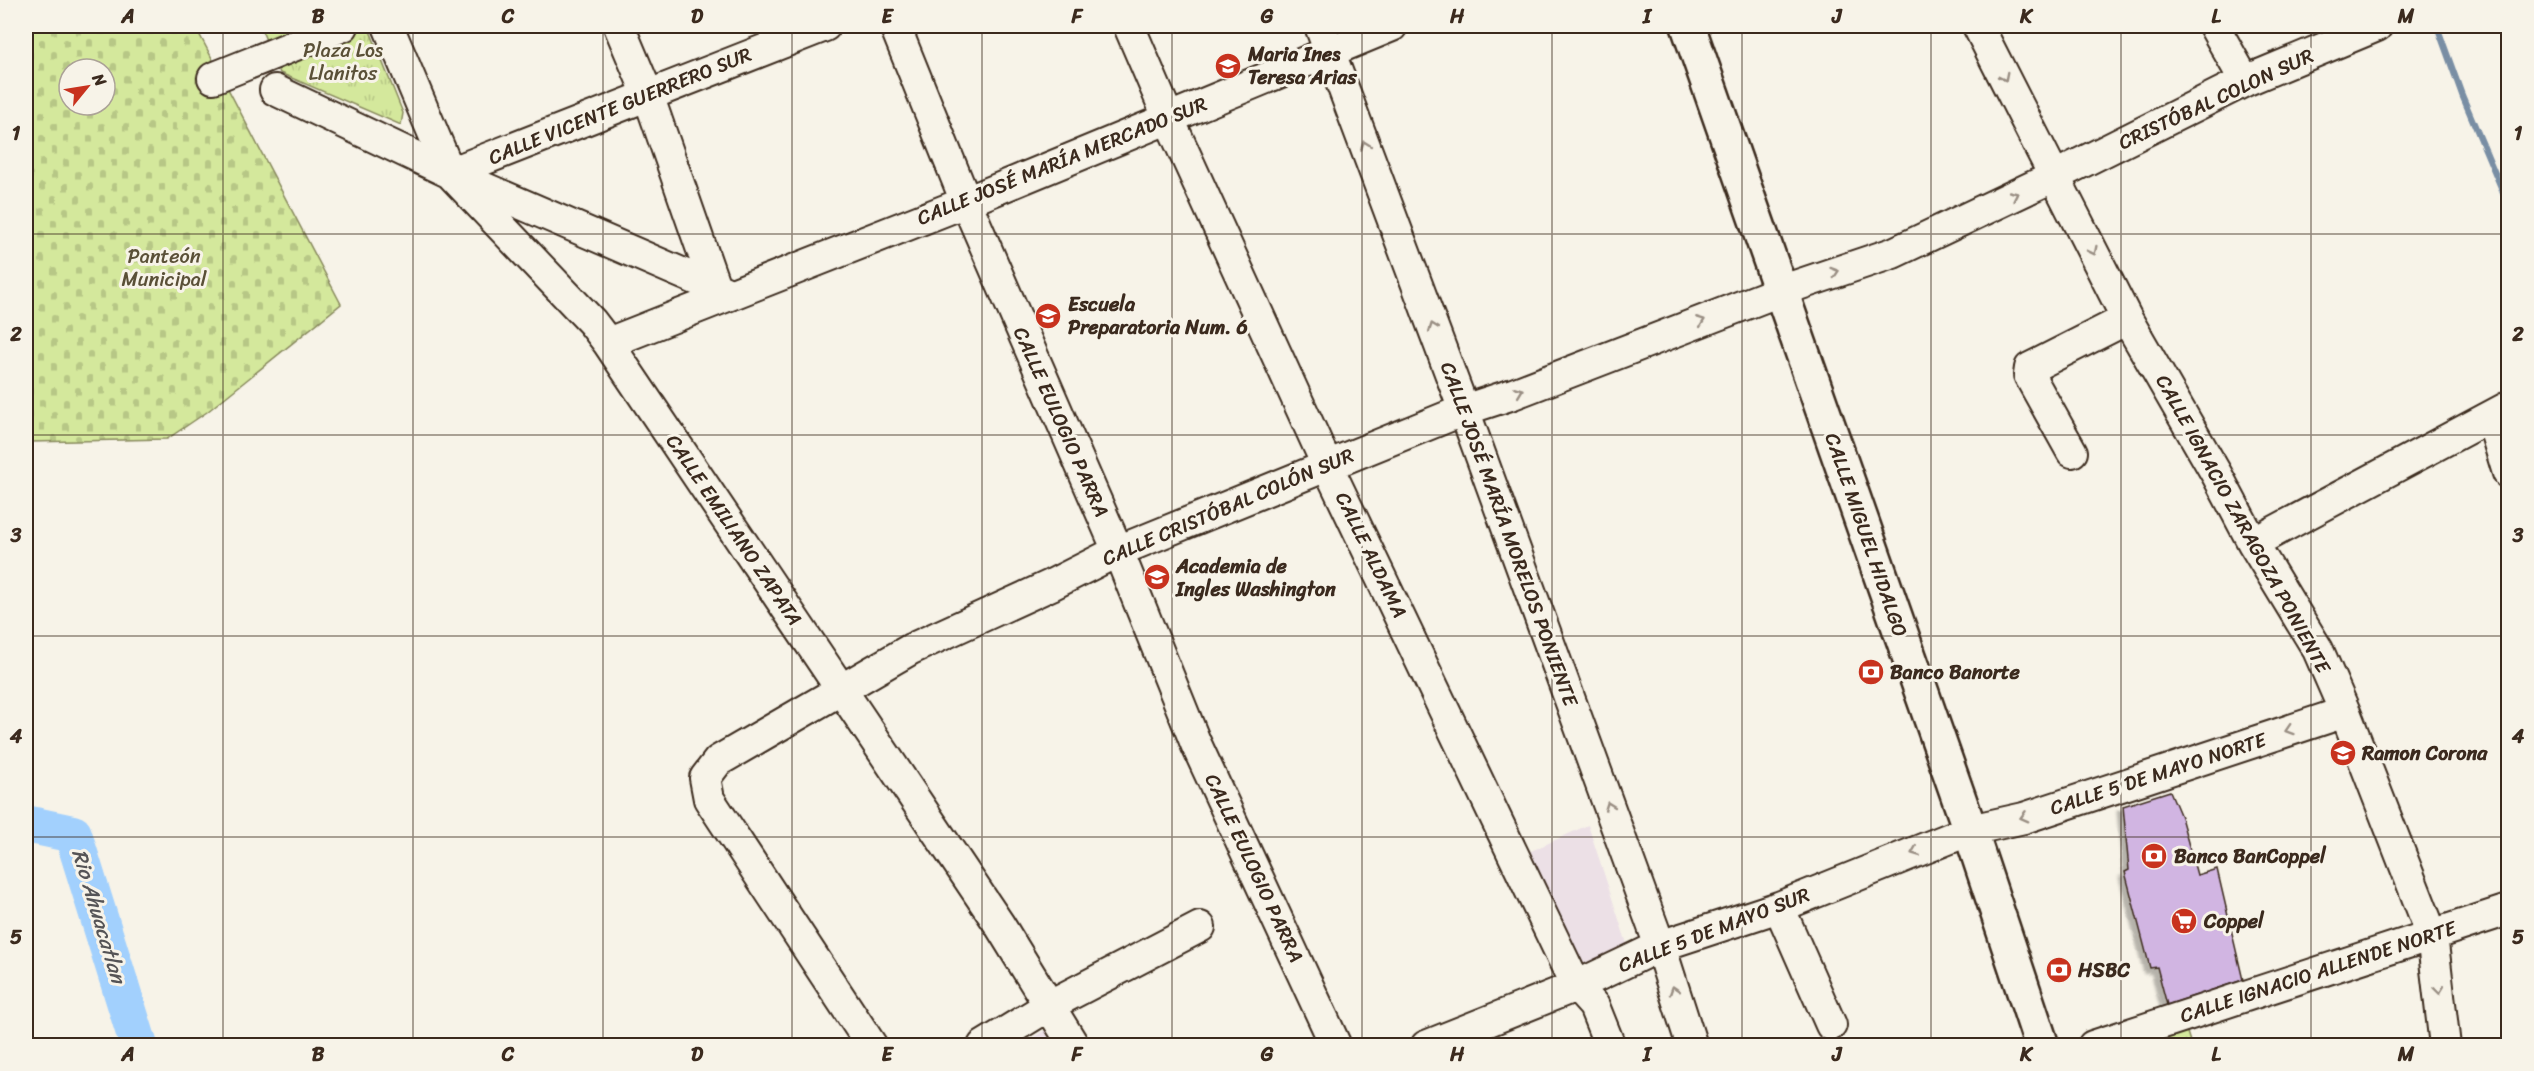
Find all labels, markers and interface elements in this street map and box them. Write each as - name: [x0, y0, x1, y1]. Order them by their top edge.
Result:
- text: A: [120, 0, 135, 34]
- text: B: [312, 0, 325, 34]
- text: C: [501, 0, 515, 34]
- text: D: [691, 0, 704, 34]
- text: E: [881, 0, 894, 34]
- text: F: [1071, 0, 1084, 34]
- text: G: [1260, 0, 1274, 34]
- text: H: [1449, 0, 1465, 34]
- text: I: [1642, 0, 1653, 34]
- text: J: [1831, 0, 1843, 34]
- text: K: [2019, 0, 2034, 34]
- text: L: [2211, 0, 2221, 34]
- text: M: [2397, 0, 2415, 34]
- park label: Plaza Los Llanitos: [303, 33, 384, 91]
- street label: CALLE VICENTE GUERRERO SUR: [483, 37, 757, 175]
- place label: Maria Ines Teresa Arias: [1247, 37, 1357, 95]
- street label: CRISTÓBAL COLON SUR: [2112, 38, 2320, 160]
- school or university icon: Maria Ines Teresa Arias: [1213, 51, 1243, 81]
- north arrow: [57, 57, 117, 117]
- text: N: [84, 67, 115, 93]
- one-way arrow: [1997, 71, 2009, 82]
- street label: CALLE JOSÉ MARÍA MERCADO SUR: [912, 87, 1212, 235]
- text: 1: [12, 116, 21, 151]
- text: 1: [2514, 116, 2523, 151]
- one-way arrow: [1360, 140, 1372, 151]
- one-way arrow: [2007, 191, 2018, 203]
- park label: Panteón Municipal: [121, 239, 208, 297]
- one-way arrow: [2086, 245, 2097, 256]
- one-way arrow: [1829, 267, 1840, 280]
- place label: Escuela Preparatoria Num. 6: [1068, 287, 1248, 345]
- school or university icon: Escuela Preparatoria Num. 6: [1033, 301, 1063, 331]
- one-way arrow: [1695, 316, 1706, 328]
- text: 2: [9, 317, 22, 352]
- text: 2: [2511, 317, 2524, 352]
- street label: CALLE EULOGIO PARRA: [1003, 321, 1119, 523]
- one-way arrow: [1428, 322, 1441, 333]
- street label: CALLE JOSÉ MARÍA MORELOS PONIENTE: [1430, 357, 1588, 713]
- street label: CALLE IGNACIO ZARAGOZA PONIENTE: [2146, 368, 2341, 682]
- one-way arrow: [1513, 386, 1524, 398]
- street label: CALLE EMILIANO ZAPATA: [656, 427, 812, 633]
- street label: CALLE MIGUEL HIDALGO: [1815, 428, 1917, 642]
- street label: CALLE CRISTÓBAL COLÓN SUR: [1097, 438, 1359, 576]
- street label: CALLE ALDAMA: [1325, 486, 1417, 624]
- text: 3: [10, 518, 22, 553]
- text: 3: [2512, 518, 2524, 553]
- place label: Academia de Ingles Washington: [1175, 549, 1336, 607]
- school or university icon: Academia de Ingles Washington: [1142, 562, 1172, 592]
- place label: Banco Banorte: [1890, 655, 2021, 690]
- bank icon: Banco Banorte: [1856, 657, 1886, 687]
- text: 4: [9, 719, 23, 754]
- text: 4: [2511, 719, 2525, 754]
- street label: CALLE 5 DE MAYO NORTE: [2045, 722, 2272, 825]
- one-way arrow: [2284, 723, 2295, 736]
- place label: Ramon Corona: [2361, 736, 2488, 771]
- school or university icon: Ramon Corona: [2328, 738, 2358, 768]
- street label: CALLE EULOGIO PARRA: [1195, 768, 1313, 968]
- one-way arrow: [1604, 801, 1616, 812]
- one-way arrow: [2019, 810, 2030, 822]
- place label: Banco BanCoppel: [2174, 839, 2327, 874]
- bank icon: Banco BanCoppel: [2139, 841, 2169, 871]
- water label: Rio Ahuacatlan: [61, 844, 138, 990]
- one-way arrow: [1911, 844, 1921, 857]
- street label: CALLE 5 DE MAYO SUR: [1613, 877, 1815, 983]
- place label: Coppel: [2203, 904, 2265, 939]
- supermarket icon: Coppel: [2169, 906, 2199, 936]
- street label: CALLE IGNACIO ALLENDE NORTE: [2175, 910, 2462, 1033]
- text: 5: [10, 920, 22, 955]
- text: 5: [2512, 920, 2524, 955]
- place label: HSBC: [2077, 953, 2131, 988]
- bank icon: HSBC: [2044, 955, 2074, 985]
- one-way arrow: [1669, 985, 1681, 996]
- one-way arrow: [2432, 986, 2444, 995]
- text: A: [120, 1037, 135, 1071]
- text: B: [312, 1037, 325, 1071]
- text: C: [501, 1037, 515, 1071]
- text: D: [691, 1037, 704, 1071]
- text: E: [881, 1037, 894, 1071]
- text: F: [1071, 1037, 1084, 1071]
- text: G: [1260, 1037, 1274, 1071]
- text: H: [1449, 1037, 1465, 1071]
- text: I: [1642, 1037, 1653, 1071]
- text: J: [1831, 1037, 1843, 1071]
- text: K: [2019, 1037, 2034, 1071]
- text: L: [2211, 1037, 2221, 1071]
- text: M: [2397, 1037, 2415, 1071]

